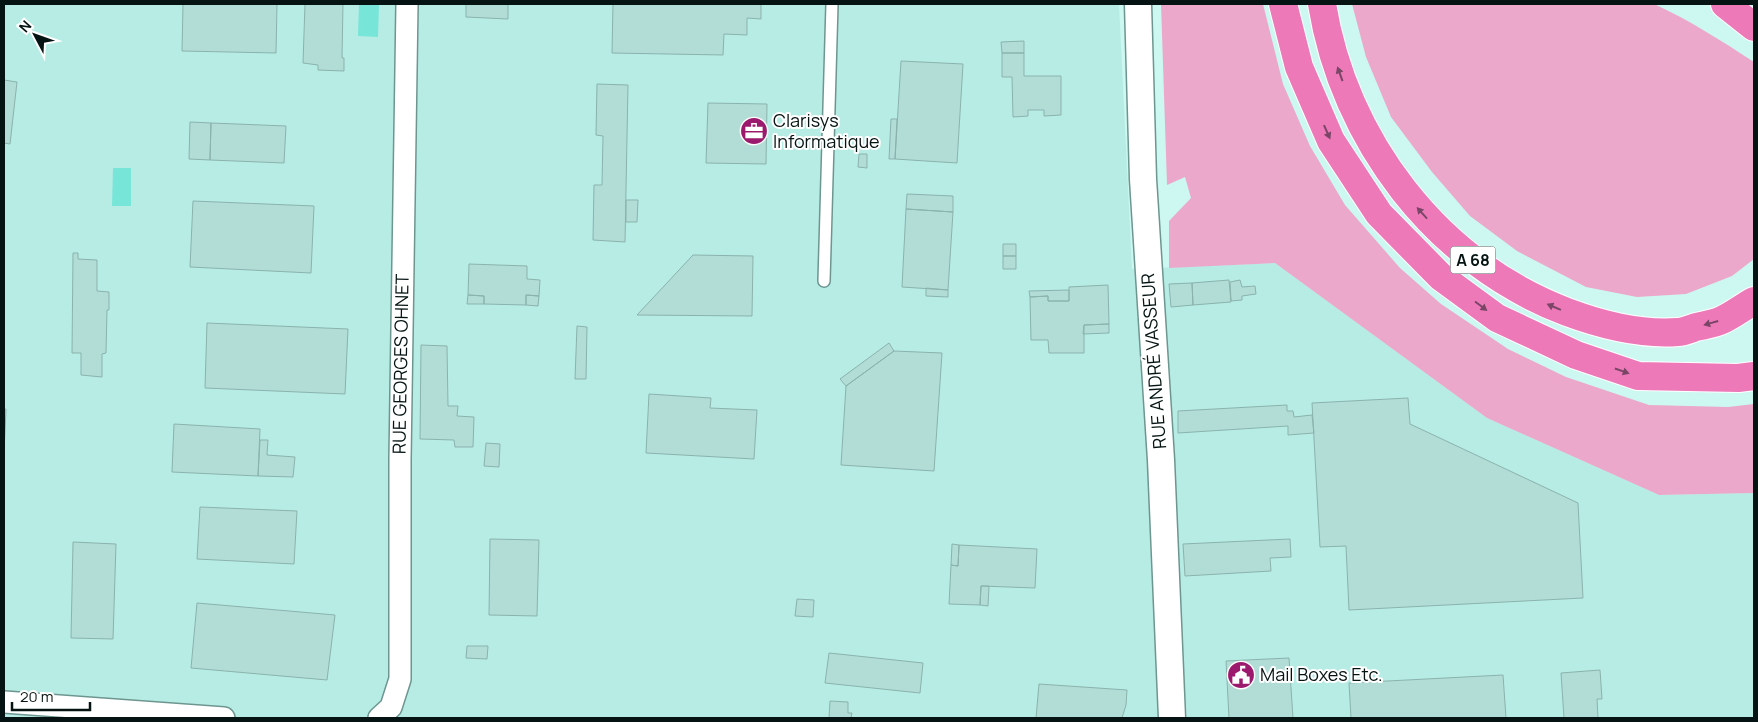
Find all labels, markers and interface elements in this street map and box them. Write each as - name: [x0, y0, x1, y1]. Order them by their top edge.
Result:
- north arrow: [10, 10, 60, 60]
- text: N: [14, 16, 35, 36]
- one-way arrow: [1336, 67, 1343, 82]
- place label: Clarisys Informatique: [773, 108, 880, 153]
- office icon: Clarisys Informatique: [739, 116, 769, 146]
- one-way arrow: [1324, 125, 1332, 139]
- one-way arrow: [1417, 207, 1428, 220]
- road number: A 68: [1450, 246, 1496, 274]
- street label: RUE ANDRÉ VASSEUR: [1135, 272, 1171, 450]
- street label: RUE GEORGES OHNET: [386, 273, 414, 454]
- one-way arrow: [1474, 301, 1488, 311]
- one-way arrow: [1547, 302, 1561, 310]
- one-way arrow: [1704, 320, 1719, 328]
- one-way arrow: [1615, 367, 1630, 375]
- public building icon: Mail Boxes Etc.: [1226, 660, 1256, 690]
- place label: Mail Boxes Etc.: [1260, 662, 1383, 686]
- scale bar: [12, 680, 90, 712]
- text: 20 m: [20, 686, 53, 707]

